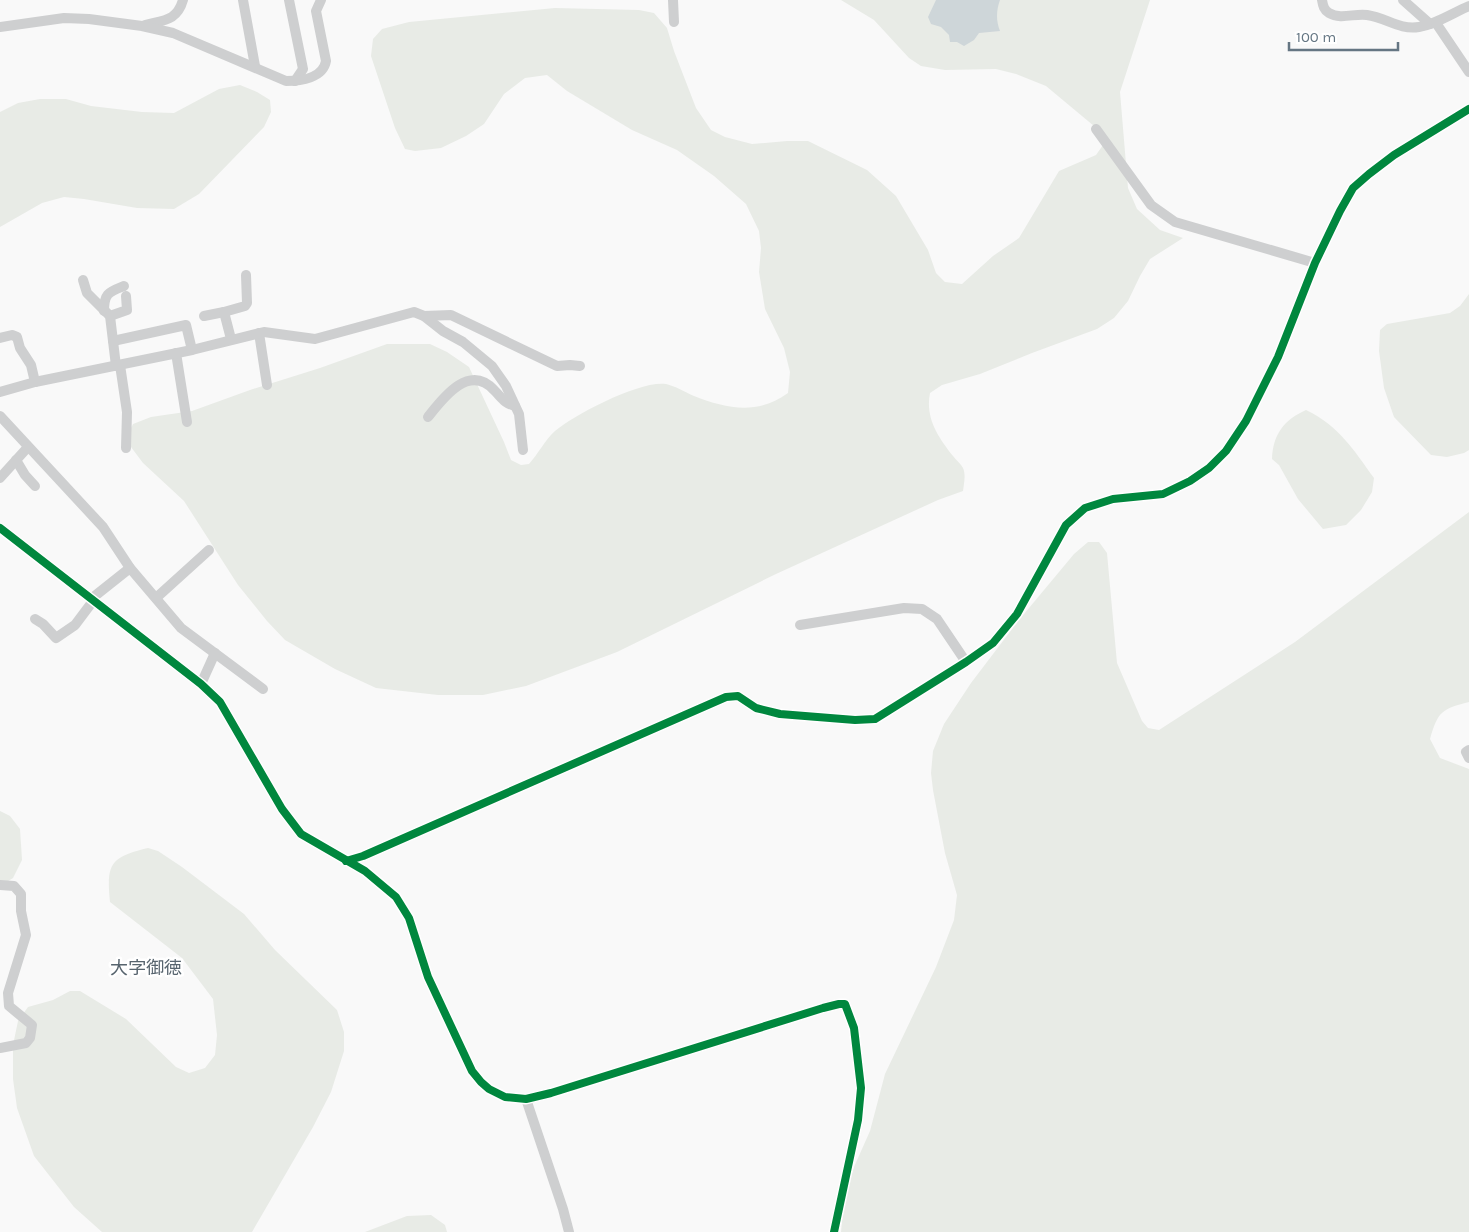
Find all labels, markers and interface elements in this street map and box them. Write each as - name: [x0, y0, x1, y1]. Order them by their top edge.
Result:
- scale bar: [1289, 20, 1398, 52]
- text: 100 m: [1296, 28, 1336, 46]
- district label: 大字御徳: [110, 957, 182, 979]

